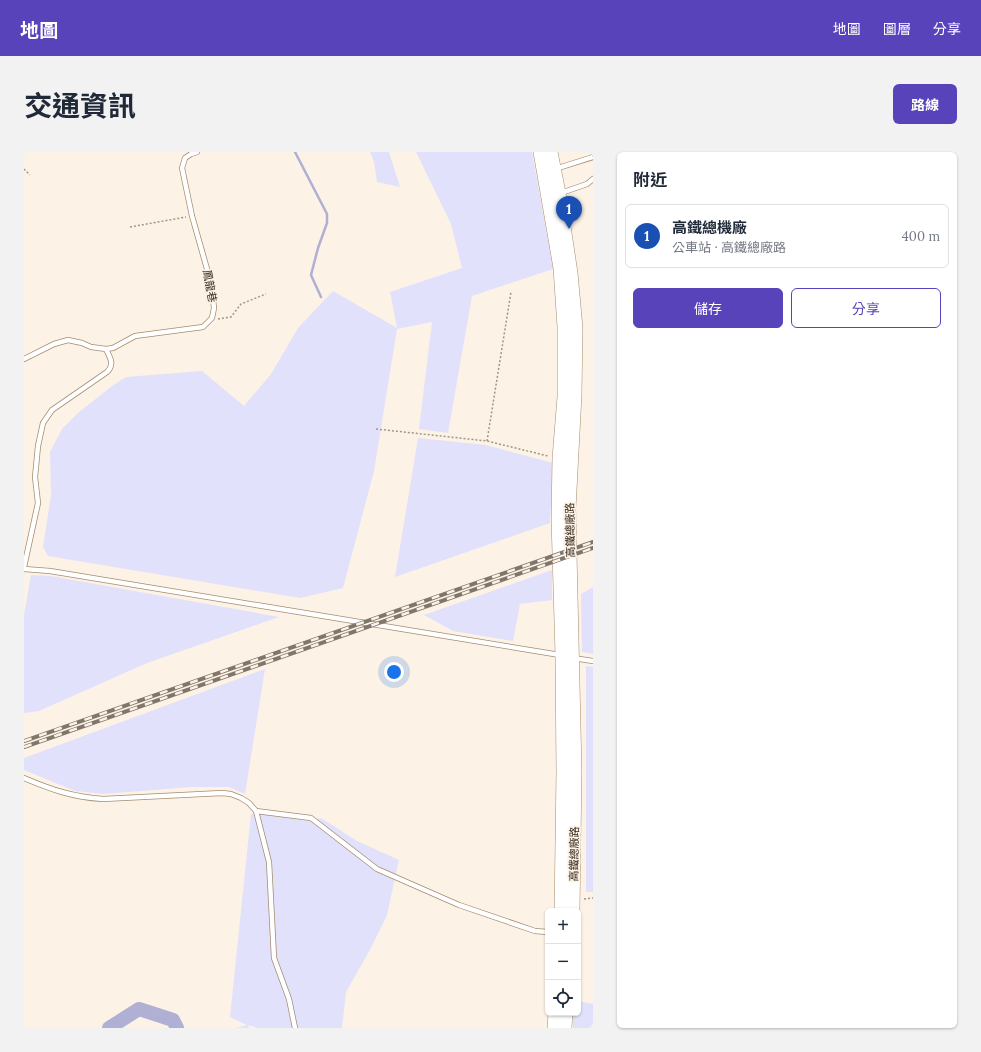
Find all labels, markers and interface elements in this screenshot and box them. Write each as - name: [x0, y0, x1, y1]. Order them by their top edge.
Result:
- text: 地圖: [20, 18, 58, 42]
- text: 地圖: [833, 20, 861, 38]
- text: 圖層: [883, 20, 911, 38]
- text: 分享: [933, 20, 961, 38]
- button: 路線: [893, 84, 957, 124]
- text: 交通資訊: [24, 88, 136, 124]
- text: 附近: [633, 169, 667, 191]
- pin: 1: [556, 196, 582, 229]
- text: 高鐵總機廠: [672, 218, 747, 237]
- text: 1: [644, 228, 650, 245]
- text: 400 m: [902, 228, 940, 245]
- text: 公車站 · 高鐵總廠路: [672, 239, 786, 256]
- street label: 鳳龍巷: [200, 268, 220, 304]
- button: 儲存: [633, 288, 783, 328]
- button: 分享: [791, 288, 941, 328]
- street label: 高鐵總廠路: [563, 502, 577, 558]
- your location: [384, 662, 404, 682]
- street label: 高鐵總廠路: [567, 826, 581, 882]
- map controls: [545, 908, 581, 1016]
- button: +: [545, 908, 581, 944]
- button: −: [545, 944, 581, 980]
- button: locate: [545, 980, 581, 1016]

